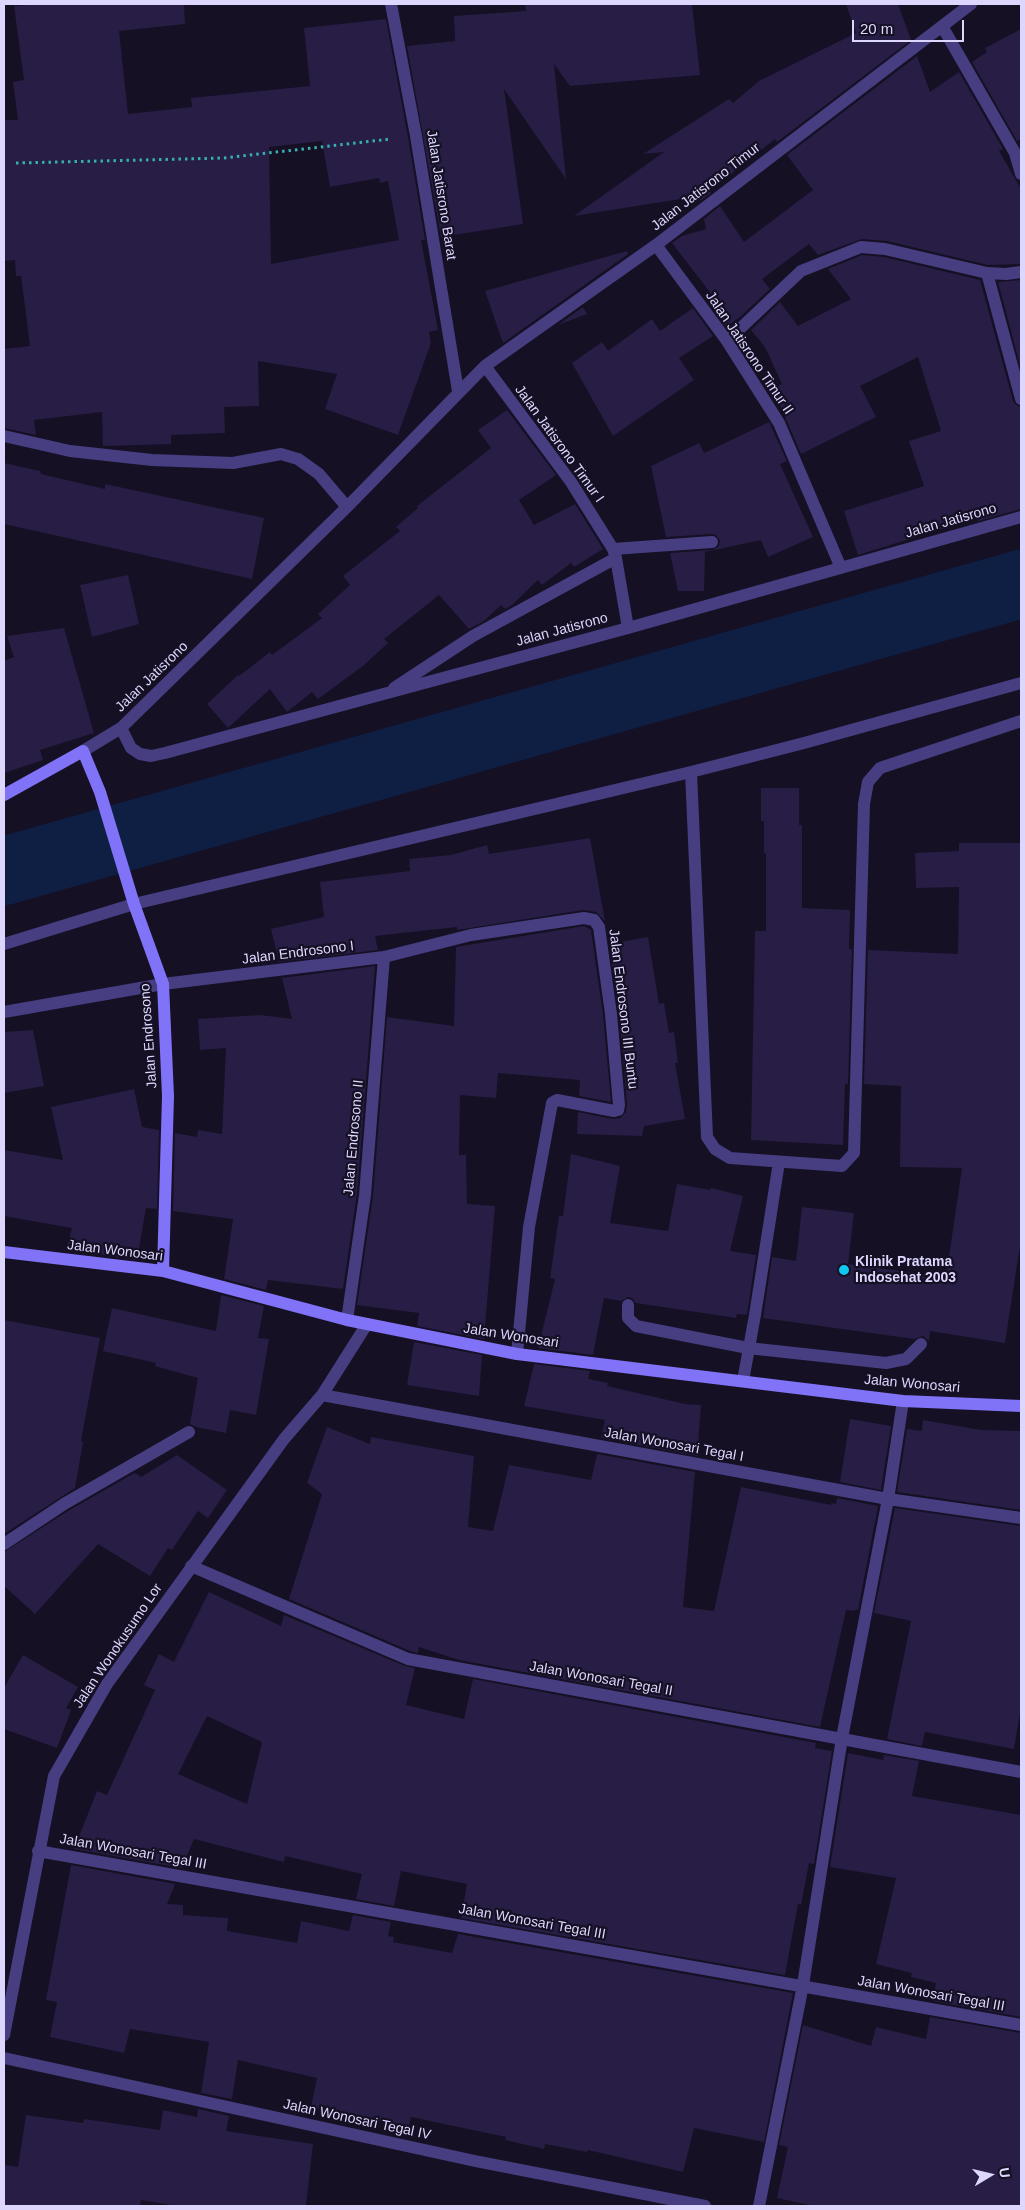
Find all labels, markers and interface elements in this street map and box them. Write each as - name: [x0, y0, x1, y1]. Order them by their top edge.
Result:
- scale bar: [855, 10, 968, 42]
- text: 20 m: [860, 20, 893, 37]
- street label: Jalan Jatisrono Barat: [422, 129, 460, 261]
- street label: Jalan Jatisrono Timur: [648, 139, 764, 235]
- street label: Jalan Jatisrono Timur II: [702, 288, 796, 418]
- street label: Jalan Jatisrono Timur I: [511, 382, 607, 506]
- street label: Jalan Jatisrono: [903, 500, 999, 542]
- street label: Jalan Jatisrono: [514, 610, 610, 650]
- street label: Jalan Jatisrono: [112, 638, 192, 716]
- street label: Jalan Endrosono III Buntu: [605, 928, 641, 1090]
- street label: Jalan Endrosono I: [241, 938, 355, 968]
- street label: Jalan Endrosono: [137, 983, 161, 1089]
- street label: Jalan Endrosono II: [341, 1079, 367, 1197]
- street label: Jalan Wonosari: [66, 1237, 164, 1265]
- place label: Klinik Pratama Indosehat 2003: [855, 1254, 956, 1286]
- marker: Klinik Pratama Indosehat 2003: [837, 1263, 851, 1277]
- street label: Jalan Wonosari: [462, 1320, 560, 1352]
- street label: Jalan Wonosari: [863, 1371, 961, 1397]
- street label: Jalan Wonosari Tegal I: [603, 1424, 745, 1466]
- street label: Jalan Wonokusumo Lor: [70, 1580, 166, 1712]
- street label: Jalan Wonosari Tegal II: [528, 1658, 674, 1700]
- street label: Jalan Wonosari Tegal III: [58, 1831, 208, 1873]
- street label: Jalan Wonosari Tegal III: [457, 1901, 607, 1943]
- street label: Jalan Wonosari Tegal III: [856, 1973, 1006, 2015]
- street label: Jalan Wonosari Tegal IV: [282, 2096, 432, 2144]
- north arrow: [965, 2150, 1015, 2200]
- text: U: [996, 2166, 1014, 2179]

